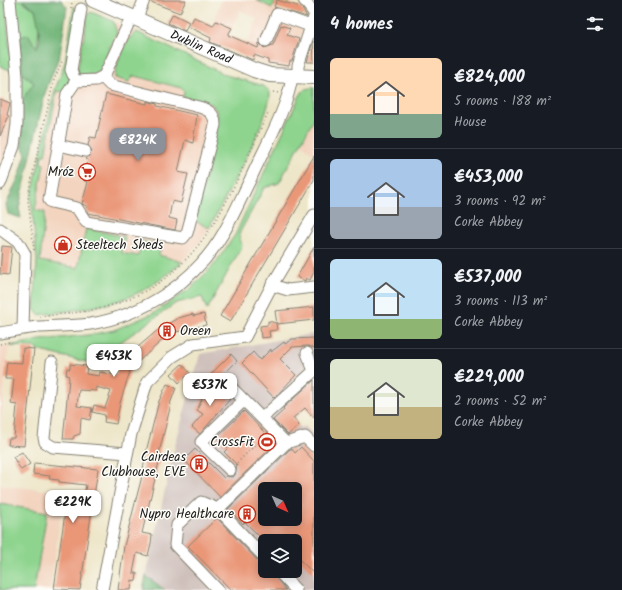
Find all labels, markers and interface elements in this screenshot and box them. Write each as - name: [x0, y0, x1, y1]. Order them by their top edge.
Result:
- text: 4 homes: [330, 11, 393, 38]
- icon: filters: [584, 13, 606, 35]
- street label: Dublin Road: [167, 24, 236, 70]
- text: €824,000: [454, 64, 525, 91]
- icon: home: [362, 74, 410, 122]
- text: 5 rooms · 188 m²: [454, 91, 551, 112]
- text: House: [454, 112, 486, 133]
- pin: €824K: [110, 128, 166, 162]
- text: €824K: [119, 130, 157, 151]
- place label: Mróz: [48, 162, 74, 183]
- supermarket icon: Mróz: [77, 162, 97, 182]
- text: €453,000: [454, 164, 523, 191]
- icon: home: [362, 175, 410, 223]
- text: 3 rooms · 92 m²: [454, 191, 546, 212]
- text: Corke Abbey: [454, 212, 523, 233]
- shop icon: Steeltech Sheds: [53, 235, 73, 255]
- place label: Steeltech Sheds: [76, 235, 164, 256]
- text: €537,000: [454, 264, 521, 291]
- icon: home: [362, 275, 410, 323]
- text: 3 rooms · 113 m²: [454, 291, 547, 312]
- text: Corke Abbey: [454, 312, 523, 333]
- building icon: Oreen: [157, 321, 177, 341]
- place label: Oreen: [180, 321, 211, 342]
- pin: €453K: [86, 344, 142, 378]
- text: €453K: [96, 346, 132, 367]
- text: €229,000: [454, 364, 524, 391]
- pin: €537K: [182, 373, 238, 407]
- text: €537K: [192, 375, 228, 396]
- icon: home: [362, 375, 410, 423]
- text: 2 rooms · 52 m²: [454, 391, 546, 412]
- text: Corke Abbey: [454, 412, 523, 433]
- place label: CrossFit: [210, 432, 255, 453]
- sports icon: CrossFit: [257, 432, 277, 452]
- place label: Cairdeas Clubhouse, EVE: [101, 447, 186, 483]
- building icon: Cairdeas Clubhouse, EVE: [189, 454, 209, 474]
- north arrow: [258, 482, 302, 526]
- map controls: [258, 482, 302, 578]
- pin: €229K: [45, 490, 101, 524]
- text: €229K: [54, 492, 92, 513]
- place label: Nypro Healthcare: [140, 504, 234, 525]
- building icon: Nypro Healthcare: [237, 504, 257, 524]
- button: layers: [258, 534, 302, 578]

